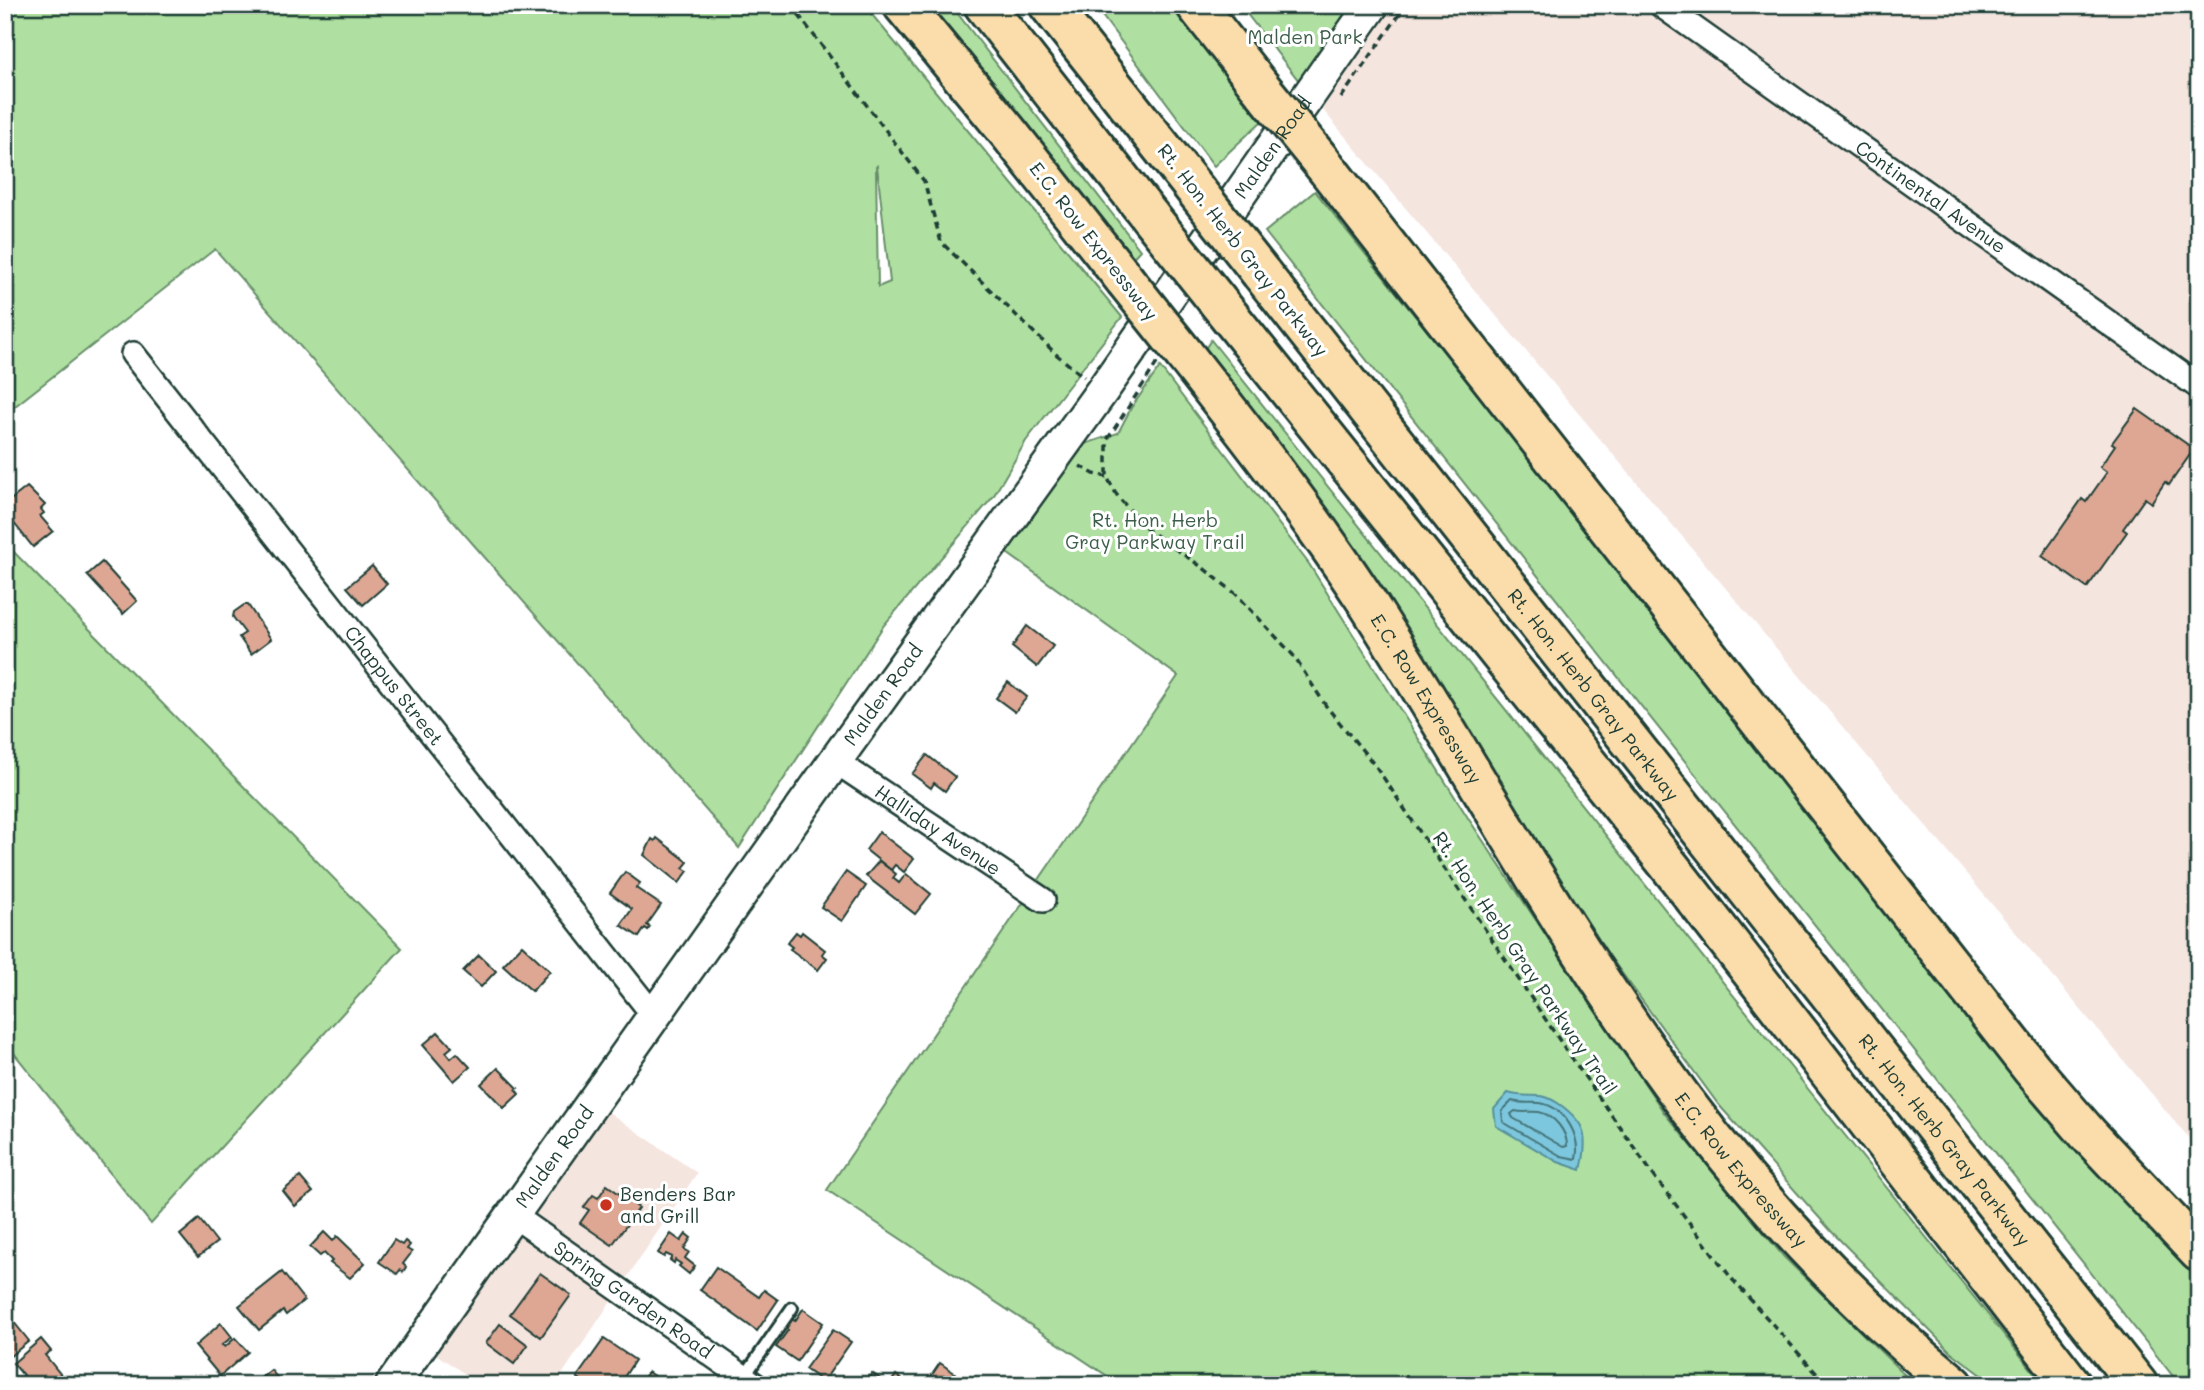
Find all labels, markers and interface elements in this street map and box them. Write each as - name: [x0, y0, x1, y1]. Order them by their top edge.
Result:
- park label: Malden Park: [1247, 24, 1363, 49]
- street label: Malden Road: [1228, 91, 1317, 203]
- street label: Continental Avenue: [1851, 134, 2012, 258]
- street label: Rt. Hon. Herb Gray Parkway: [1152, 138, 1334, 361]
- street label: E.C. Row Expressway: [1025, 156, 1164, 325]
- park label: Rt. Hon. Herb Gray Parkway Trail: [1065, 507, 1245, 554]
- street label: Rt. Hon. Herb Gray Parkway: [1503, 583, 1685, 806]
- street label: E.C. Row Expressway: [1366, 609, 1488, 788]
- street label: Chappus Street: [340, 620, 449, 750]
- street label: Malden Road: [837, 639, 928, 750]
- street label: Halliday Avenue: [871, 778, 1006, 881]
- street label: Rt. Hon. Herb Gray Parkway Trail: [1428, 826, 1623, 1099]
- street label: Rt. Hon. Herb Gray Parkway: [1854, 1028, 2036, 1251]
- street label: E.C. Row Expressway: [1670, 1087, 1813, 1252]
- street label: Malden Road: [509, 1100, 598, 1212]
- place label: Benders Bar and Grill: [620, 1181, 736, 1228]
- marker: Benders Bar and Grill: [598, 1197, 614, 1213]
- street label: Spring Garden Road: [549, 1235, 718, 1364]

